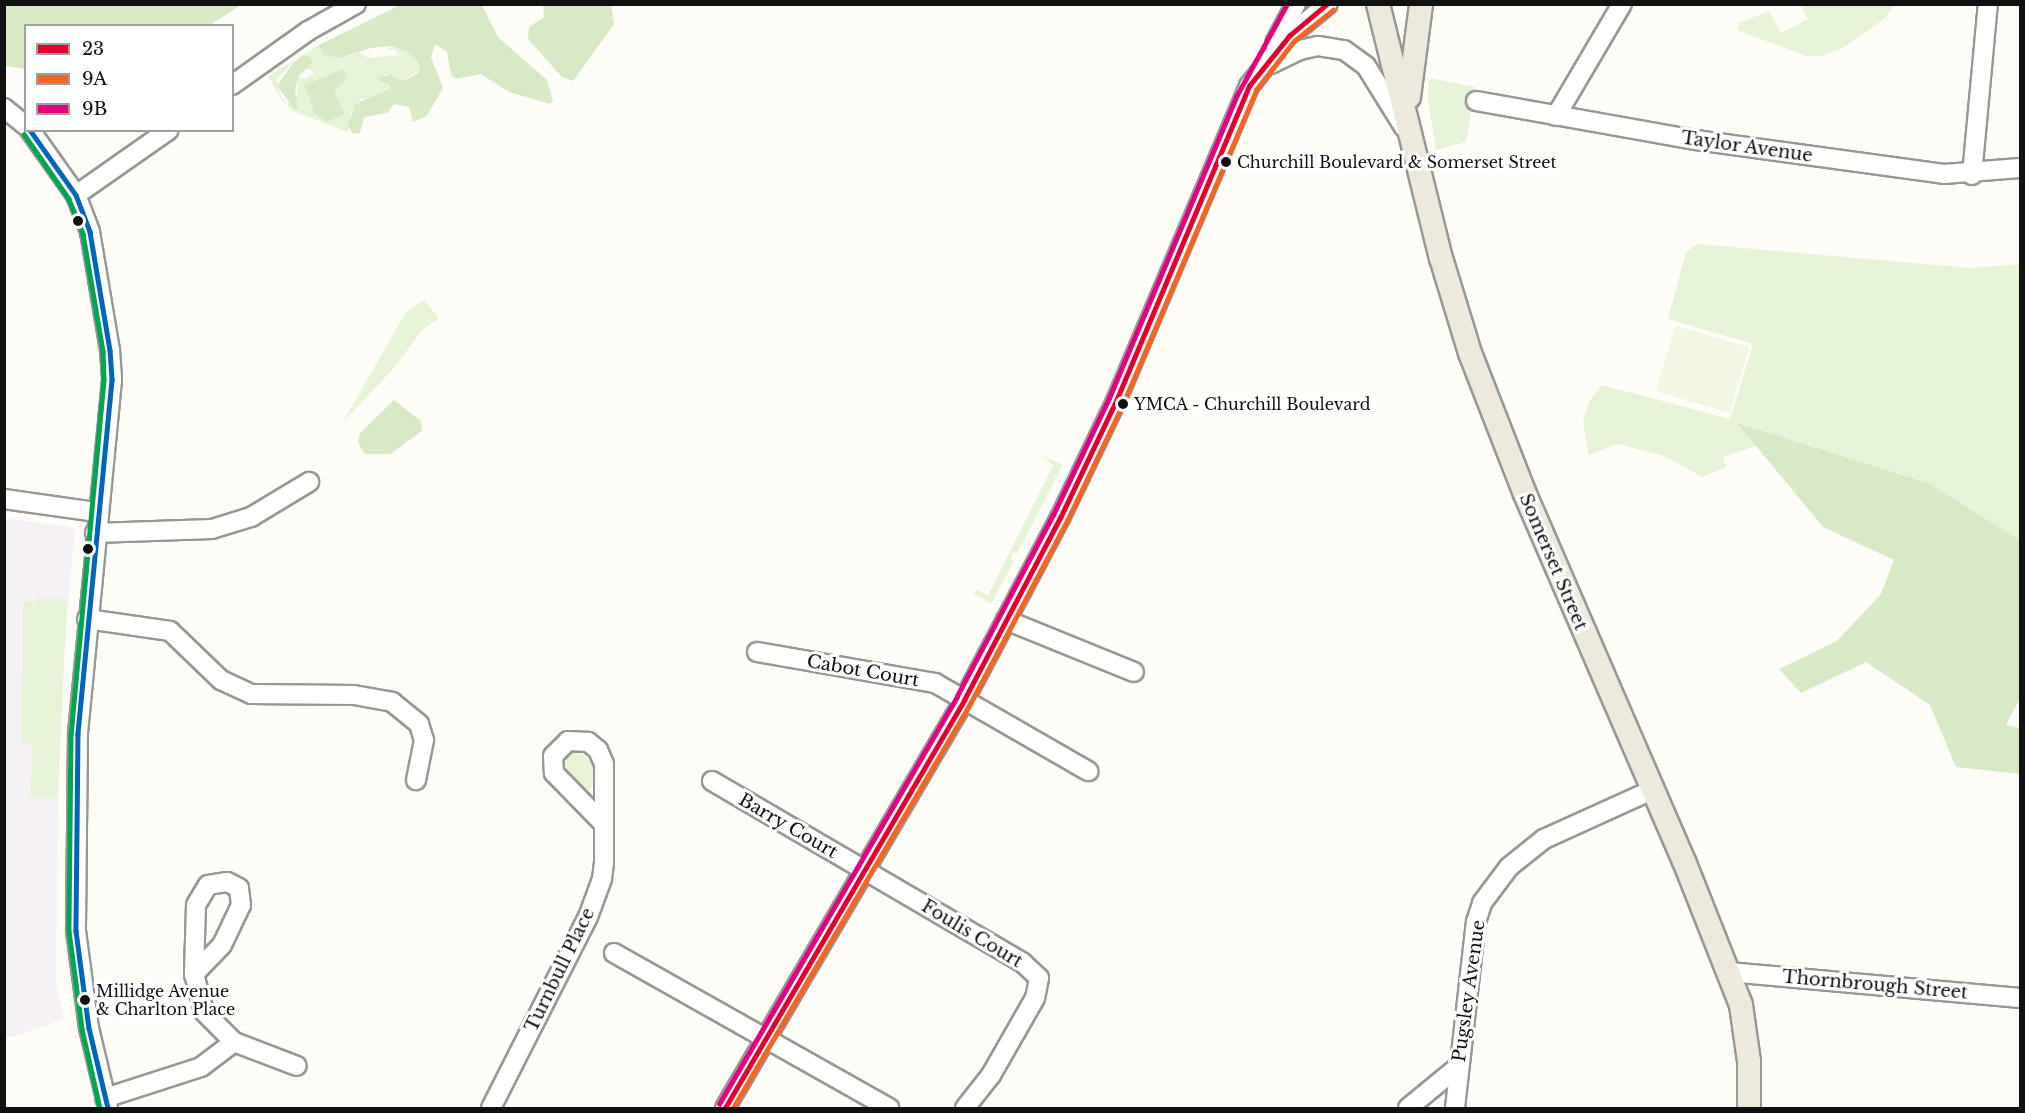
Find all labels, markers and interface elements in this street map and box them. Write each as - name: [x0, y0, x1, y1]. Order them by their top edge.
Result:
- legend: [24, 24, 234, 132]
- text: 23: [82, 38, 104, 60]
- text: 9A: [82, 68, 107, 90]
- text: 9B: [82, 98, 107, 120]
- street label: Taylor Avenue: [1679, 127, 1815, 167]
- place label: Churchill Boulevard & Somerset Street: [1237, 152, 1557, 172]
- marker: Churchill Boulevard & Somerset Street: [1220, 156, 1232, 168]
- unlabelled marker: [72, 215, 84, 227]
- place label: YMCA - Churchill Boulevard: [1134, 394, 1371, 414]
- marker: YMCA - Churchill Boulevard: [1117, 398, 1129, 410]
- street label: Somerset Street: [1514, 490, 1592, 634]
- unlabelled marker: [82, 543, 94, 555]
- street label: Cabot Court: [805, 651, 921, 691]
- street label: Barry Court: [734, 789, 842, 863]
- street label: Foulis Court: [918, 895, 1026, 973]
- street label: Turnbull Place: [521, 904, 599, 1036]
- street label: Pugsley Avenue: [1448, 918, 1490, 1064]
- street label: Thornbrough Street: [1781, 966, 1969, 1004]
- place label: Millidge Avenue & Charlton Place: [96, 981, 235, 1019]
- marker: Millidge Avenue & Charlton Place: [79, 994, 91, 1006]

